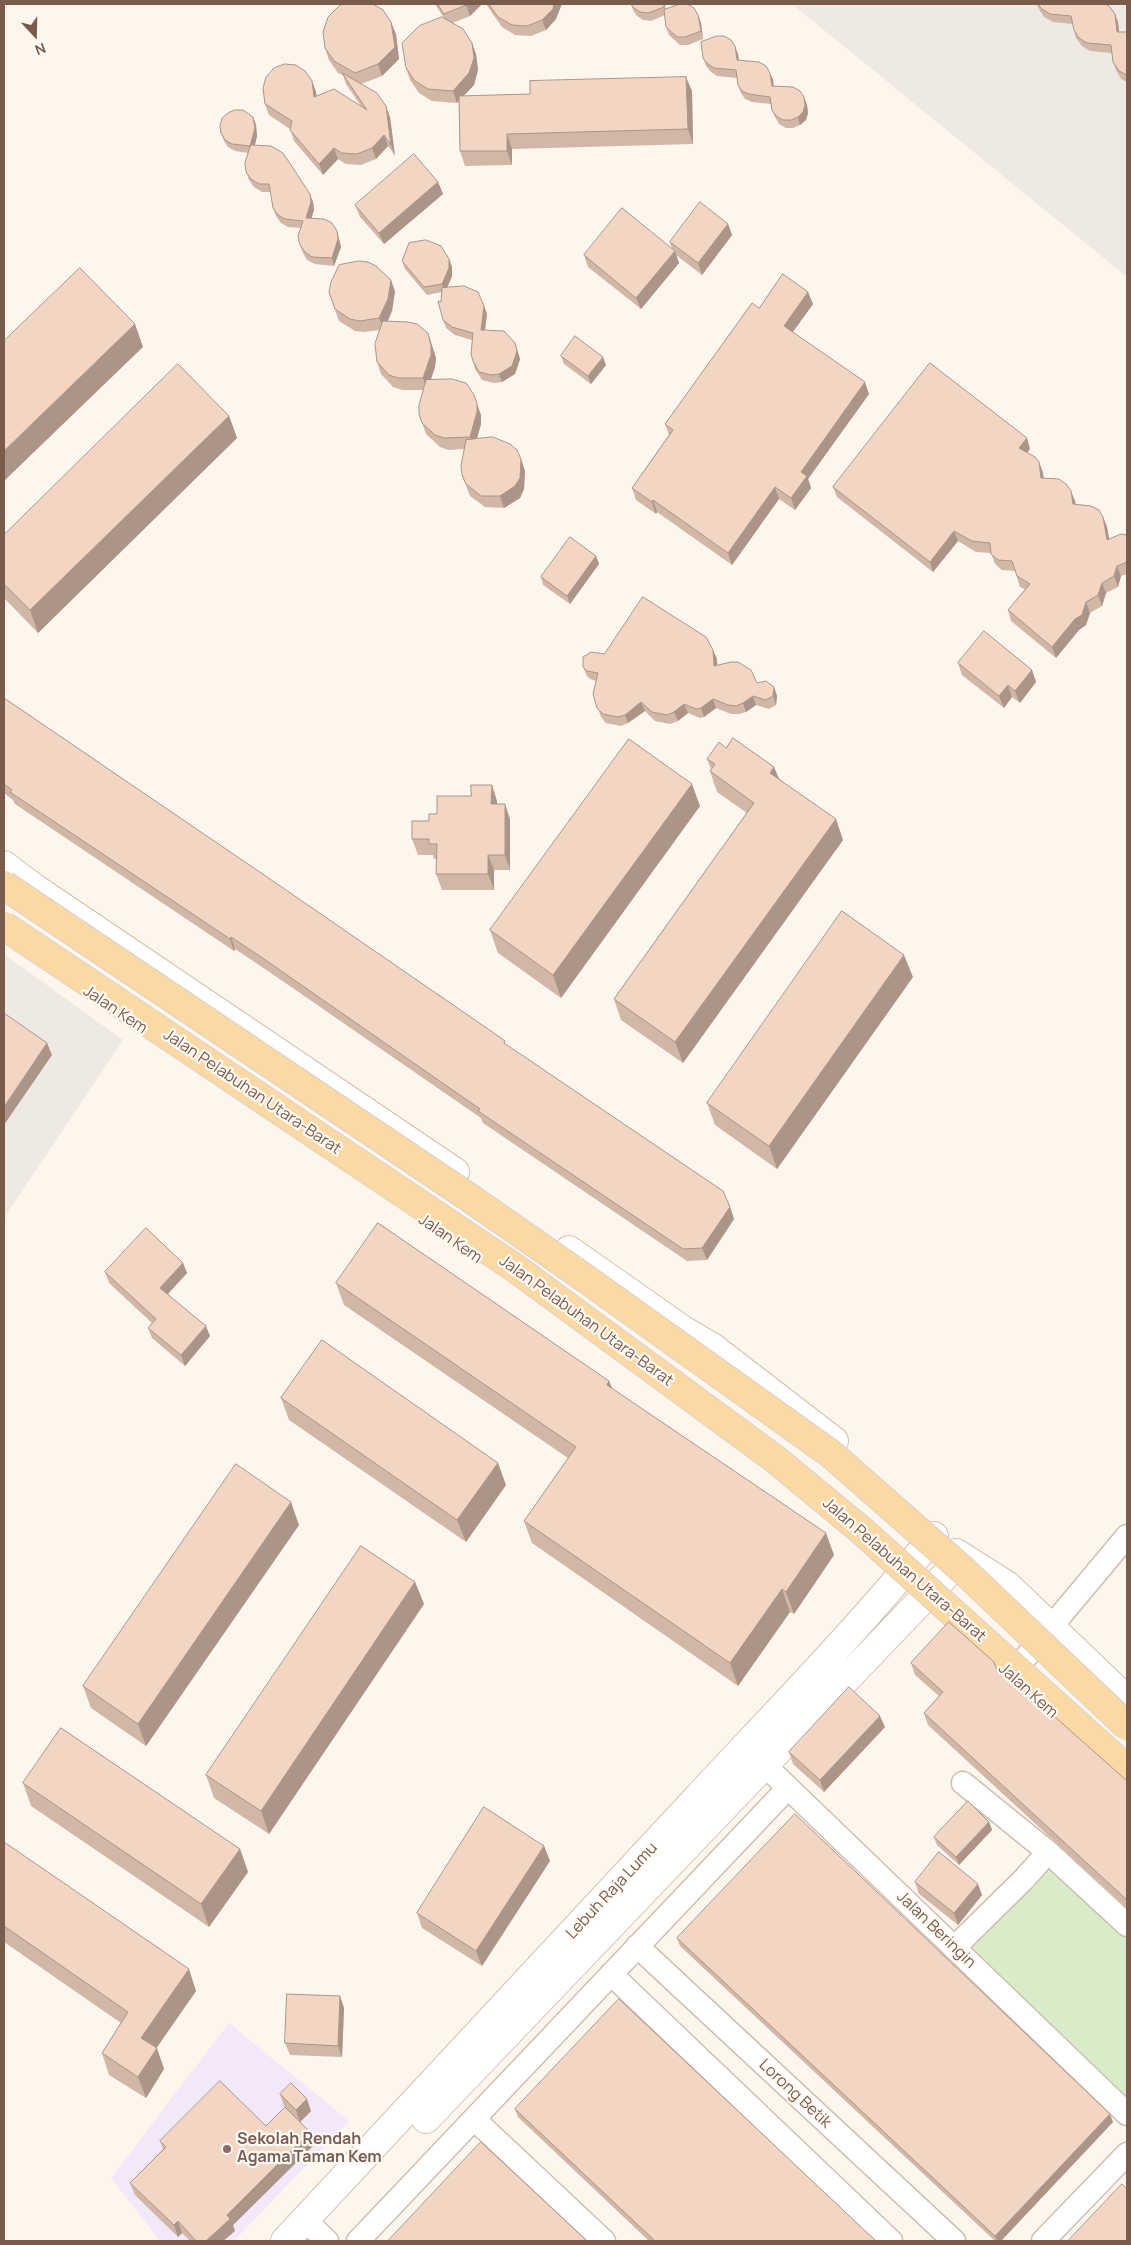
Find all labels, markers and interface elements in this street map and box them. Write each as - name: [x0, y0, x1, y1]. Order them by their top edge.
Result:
- north arrow: [10, 10, 60, 60]
- text: N: [32, 39, 49, 60]
- street label: Jalan Kem: [79, 982, 151, 1038]
- street label: Jalan Pelabuhan Utara-Barat: [159, 1025, 345, 1159]
- street label: Jalan Kem: [415, 1210, 485, 1268]
- street label: Jalan Pelabuhan Utara-Barat: [495, 1251, 677, 1391]
- street label: Jalan Pelabuhan Utara-Barat: [818, 1494, 990, 1646]
- street label: Jalan Kem: [994, 1659, 1062, 1723]
- street label: Lebuh Raja Lumu: [562, 1839, 662, 1943]
- street label: Jalan Beringin: [892, 1887, 980, 1973]
- street label: Lorong Betik: [755, 2056, 835, 2132]
- place label: Sekolah Rendah Agama Taman Kem: [237, 2130, 382, 2168]
- marker: Sekolah Rendah Agama Taman Kem: [221, 2143, 233, 2155]

